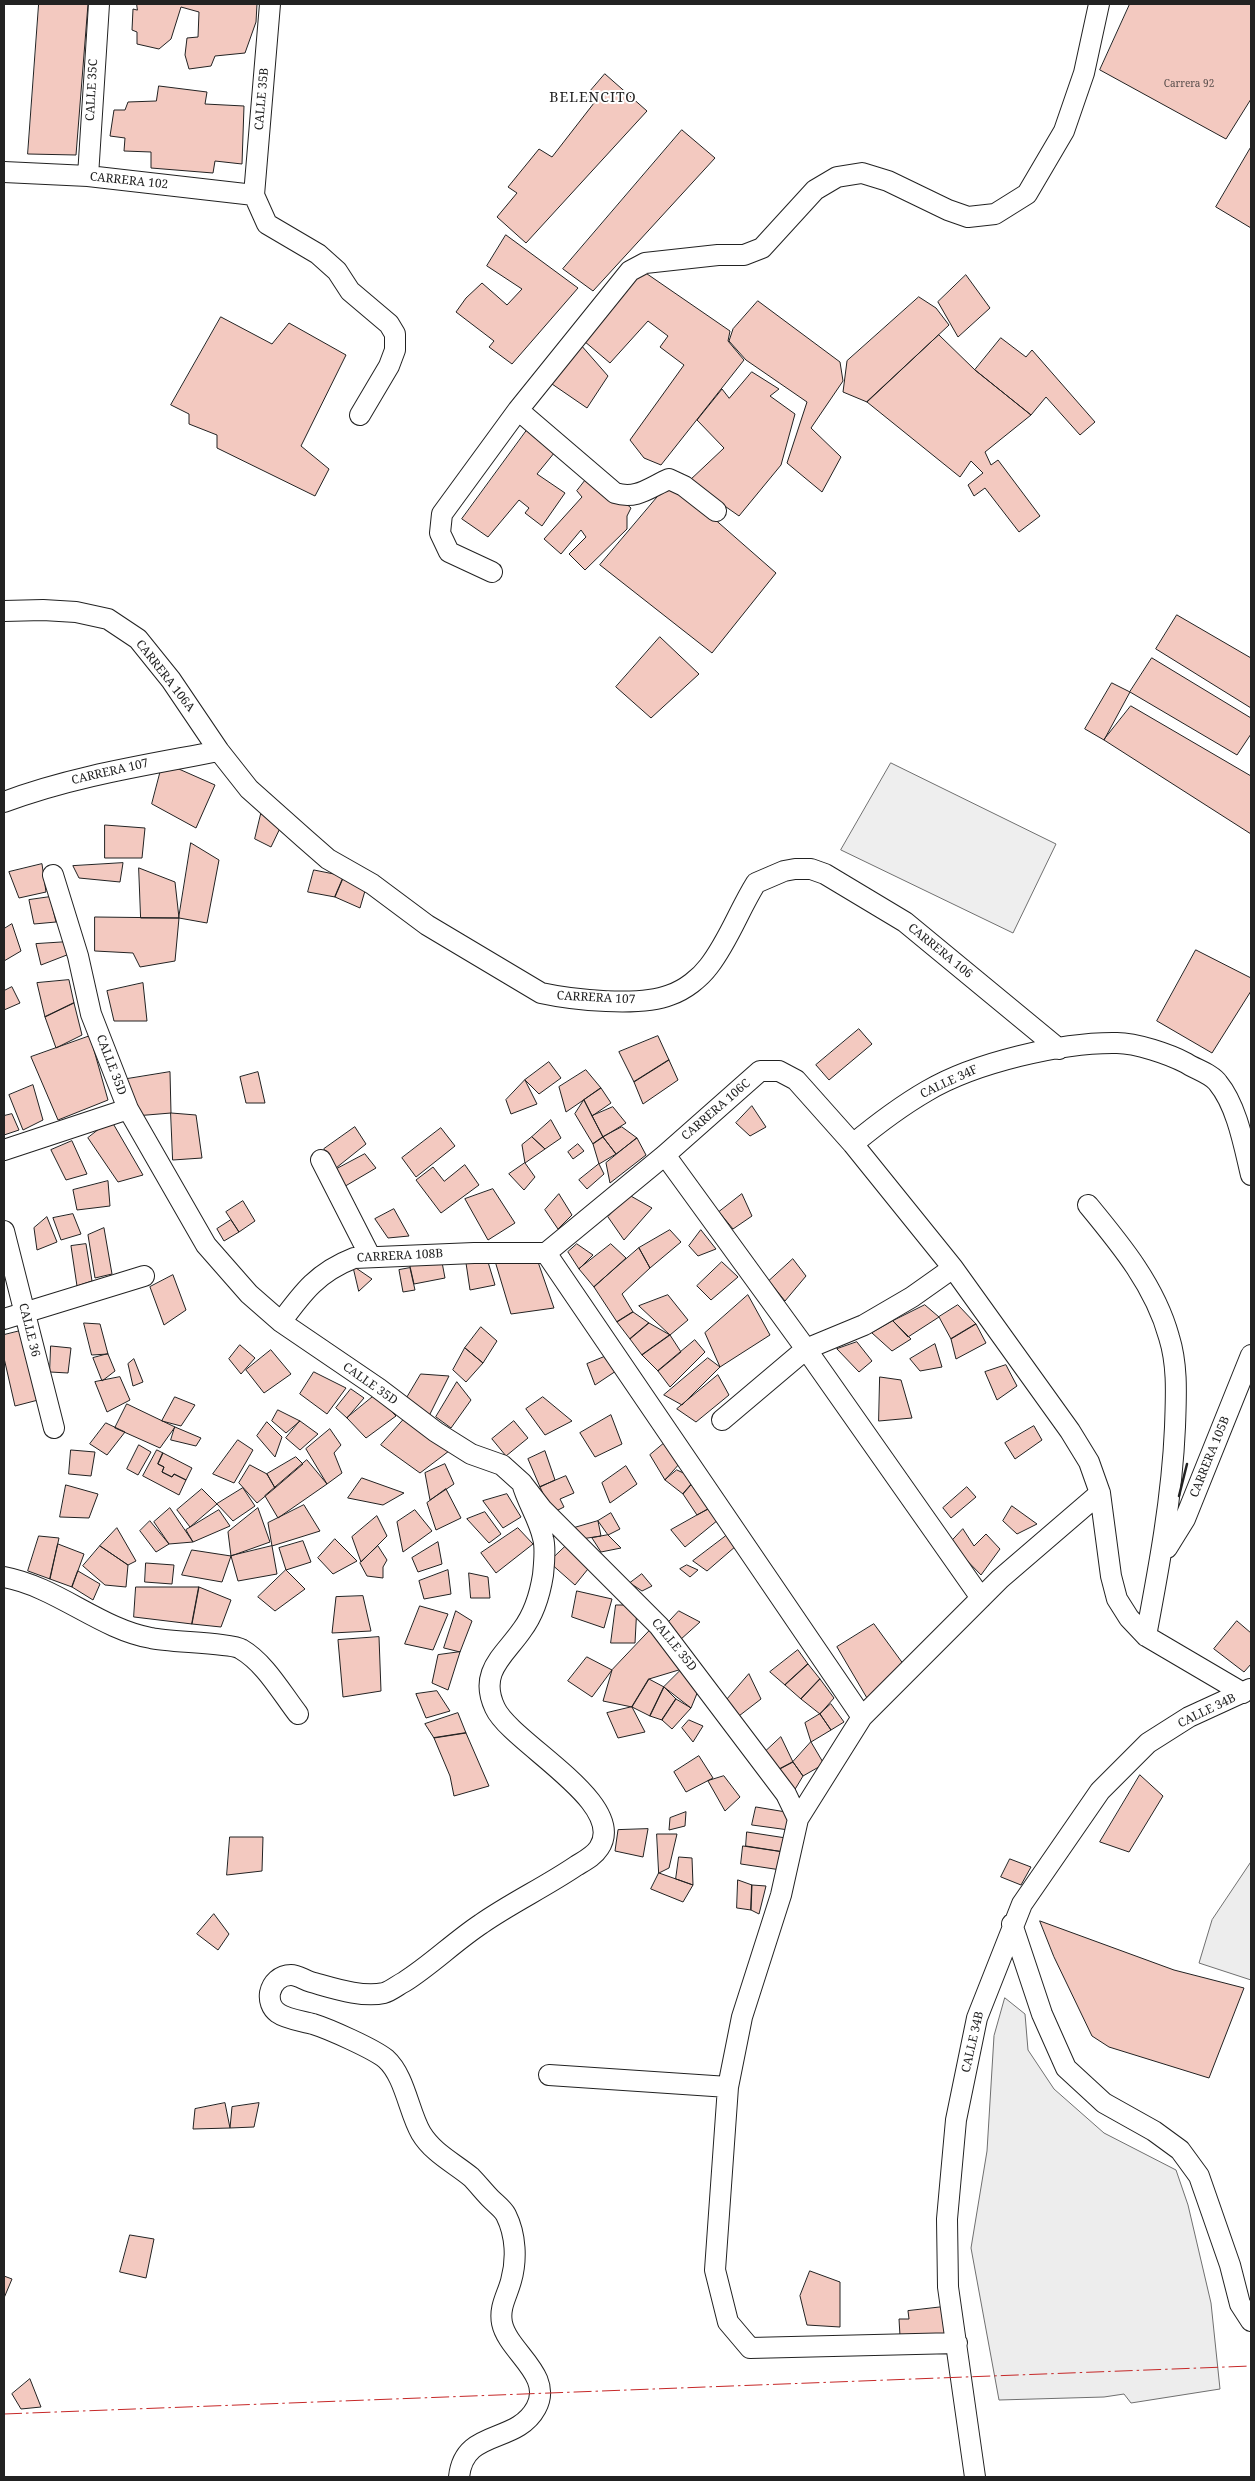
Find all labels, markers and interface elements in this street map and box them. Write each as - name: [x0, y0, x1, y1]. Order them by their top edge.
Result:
- street label: CALLE 35C: [83, 59, 101, 121]
- street label: CALLE 35B: [252, 67, 272, 131]
- house number: Carrera 92: [1164, 78, 1214, 90]
- district label: BELENCITO: [548, 90, 638, 106]
- street label: CARRERA 102: [89, 170, 169, 192]
- street label: CARRERA 106A: [133, 637, 197, 715]
- street label: CARRERA 107: [70, 756, 150, 788]
- street label: CARRERA 106: [905, 921, 975, 981]
- street label: CARRERA 107: [556, 989, 636, 1007]
- street label: CALLE 35D: [93, 1033, 129, 1097]
- street label: CALLE 34F: [918, 1062, 980, 1102]
- street label: CARRERA 106C: [679, 1076, 753, 1144]
- street label: CARRERA 108B: [356, 1247, 444, 1265]
- street label: CALLE 36: [15, 1302, 43, 1358]
- street label: CALLE 35D: [340, 1360, 400, 1408]
- street label: CARRERA 105B: [1187, 1414, 1233, 1500]
- street label: CALLE 35D: [648, 1616, 700, 1674]
- street label: CALLE 34B: [1176, 1691, 1238, 1731]
- street label: CALLE 34B: [959, 2010, 987, 2074]

